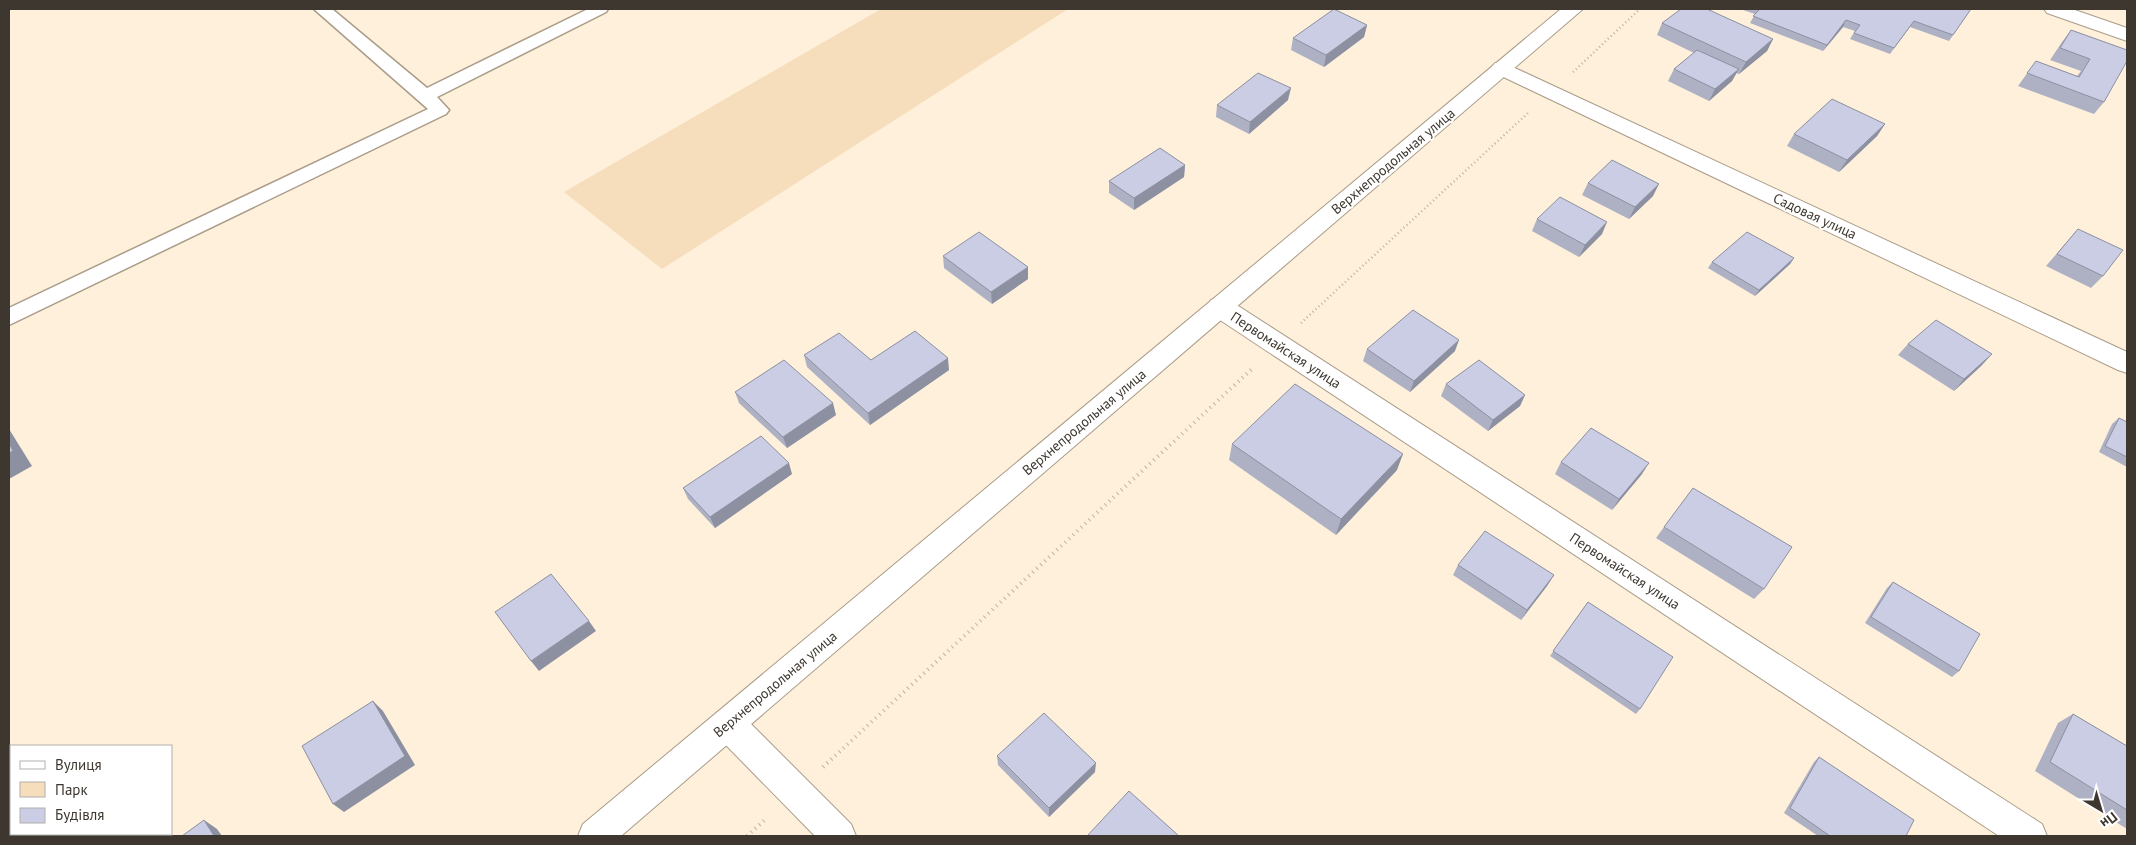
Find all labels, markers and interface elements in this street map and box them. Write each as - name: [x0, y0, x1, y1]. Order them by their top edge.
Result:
- street label: Верхнепродольная улица: [1327, 104, 1459, 218]
- street label: Садовая улица: [1770, 189, 1860, 243]
- street label: Первомайская улица: [1227, 308, 1345, 392]
- street label: Верхнепродольная улица: [1018, 365, 1150, 479]
- street label: Первомайская улица: [1566, 529, 1684, 613]
- street label: Верхнепродольная улица: [709, 627, 841, 741]
- legend: [10, 745, 172, 835]
- text: Вулиця: [55, 755, 102, 774]
- text: Парк: [55, 780, 88, 799]
- north arrow: [2076, 785, 2126, 835]
- text: Будівля: [55, 805, 104, 824]
- text: Пн: [2097, 808, 2121, 832]

